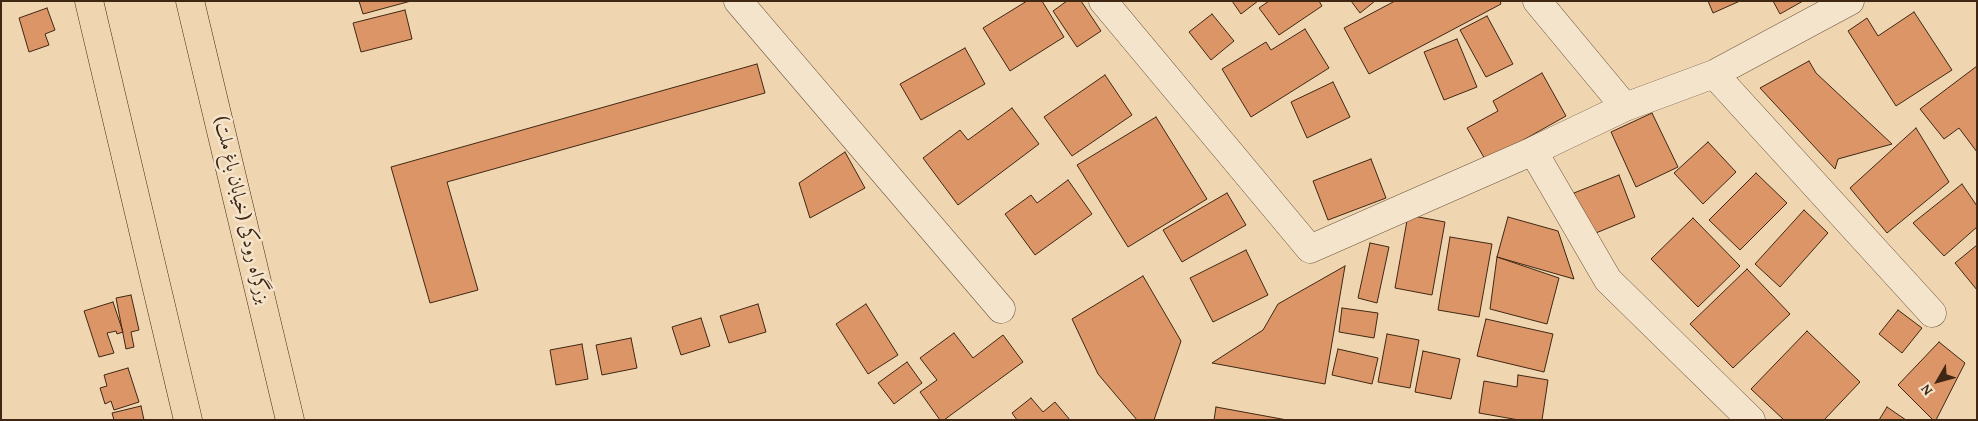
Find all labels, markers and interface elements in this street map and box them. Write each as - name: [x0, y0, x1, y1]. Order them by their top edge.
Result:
- street label: بزرگراه رودکی (خیابان باغ ملت): [208, 114, 274, 306]
- north arrow: [1913, 356, 1963, 406]
- text: N: [1915, 380, 1937, 400]

